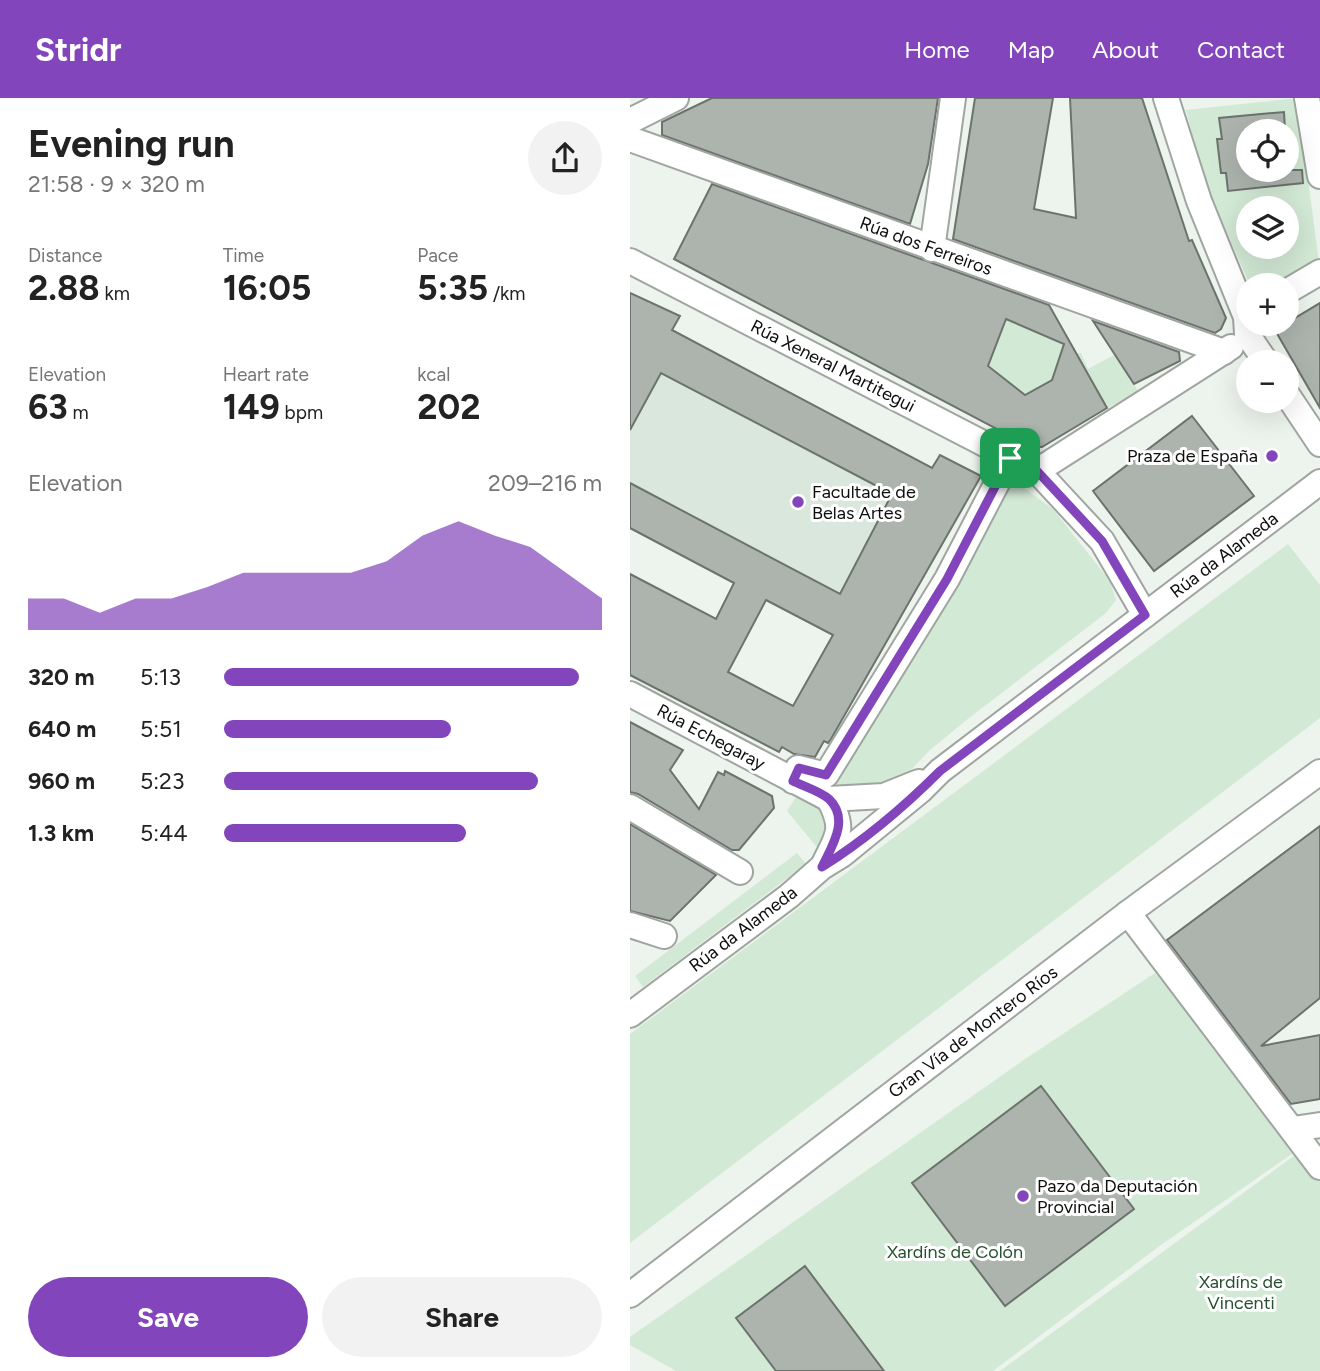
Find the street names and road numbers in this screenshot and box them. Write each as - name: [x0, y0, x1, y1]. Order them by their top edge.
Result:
- street label: Rúa dos Ferreiros: [857, 212, 995, 280]
- street label: Rúa Xeneral Martitegui: [747, 315, 919, 417]
- street label: Rúa da Alameda: [1166, 507, 1282, 603]
- street label: Rúa Echegaray: [653, 699, 769, 775]
- street label: Rúa da Alameda: [685, 881, 801, 977]
- street label: Gran Vía de Montero Ríos: [884, 961, 1062, 1103]

